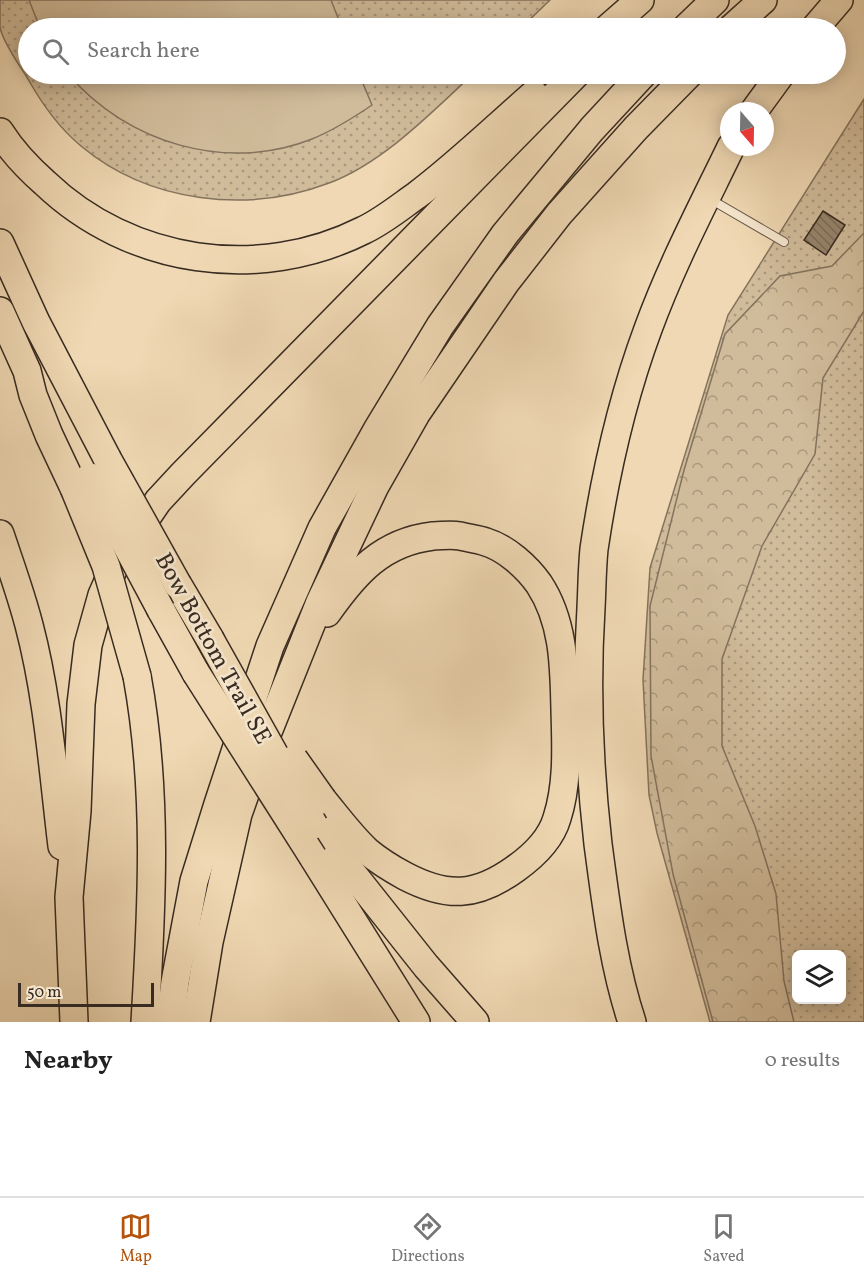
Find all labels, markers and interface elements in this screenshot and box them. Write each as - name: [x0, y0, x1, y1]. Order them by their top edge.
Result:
- search box: [18, 18, 846, 84]
- icon: search: [39, 35, 72, 68]
- text: Search here: [87, 36, 200, 67]
- north arrow: [720, 102, 774, 156]
- street label: Bow Bottom Trail SE: [145, 547, 279, 751]
- map controls: [792, 950, 846, 1004]
- button: layers: [792, 950, 846, 1004]
- scale bar: [18, 980, 154, 1008]
- text: 50 m: [27, 982, 61, 1004]
- text: Nearby: [24, 1043, 113, 1079]
- text: 0 results: [765, 1047, 840, 1075]
- tab: Map: [119, 1210, 152, 1268]
- tab: Directions: [391, 1210, 465, 1268]
- tab: Saved: [703, 1210, 745, 1268]

